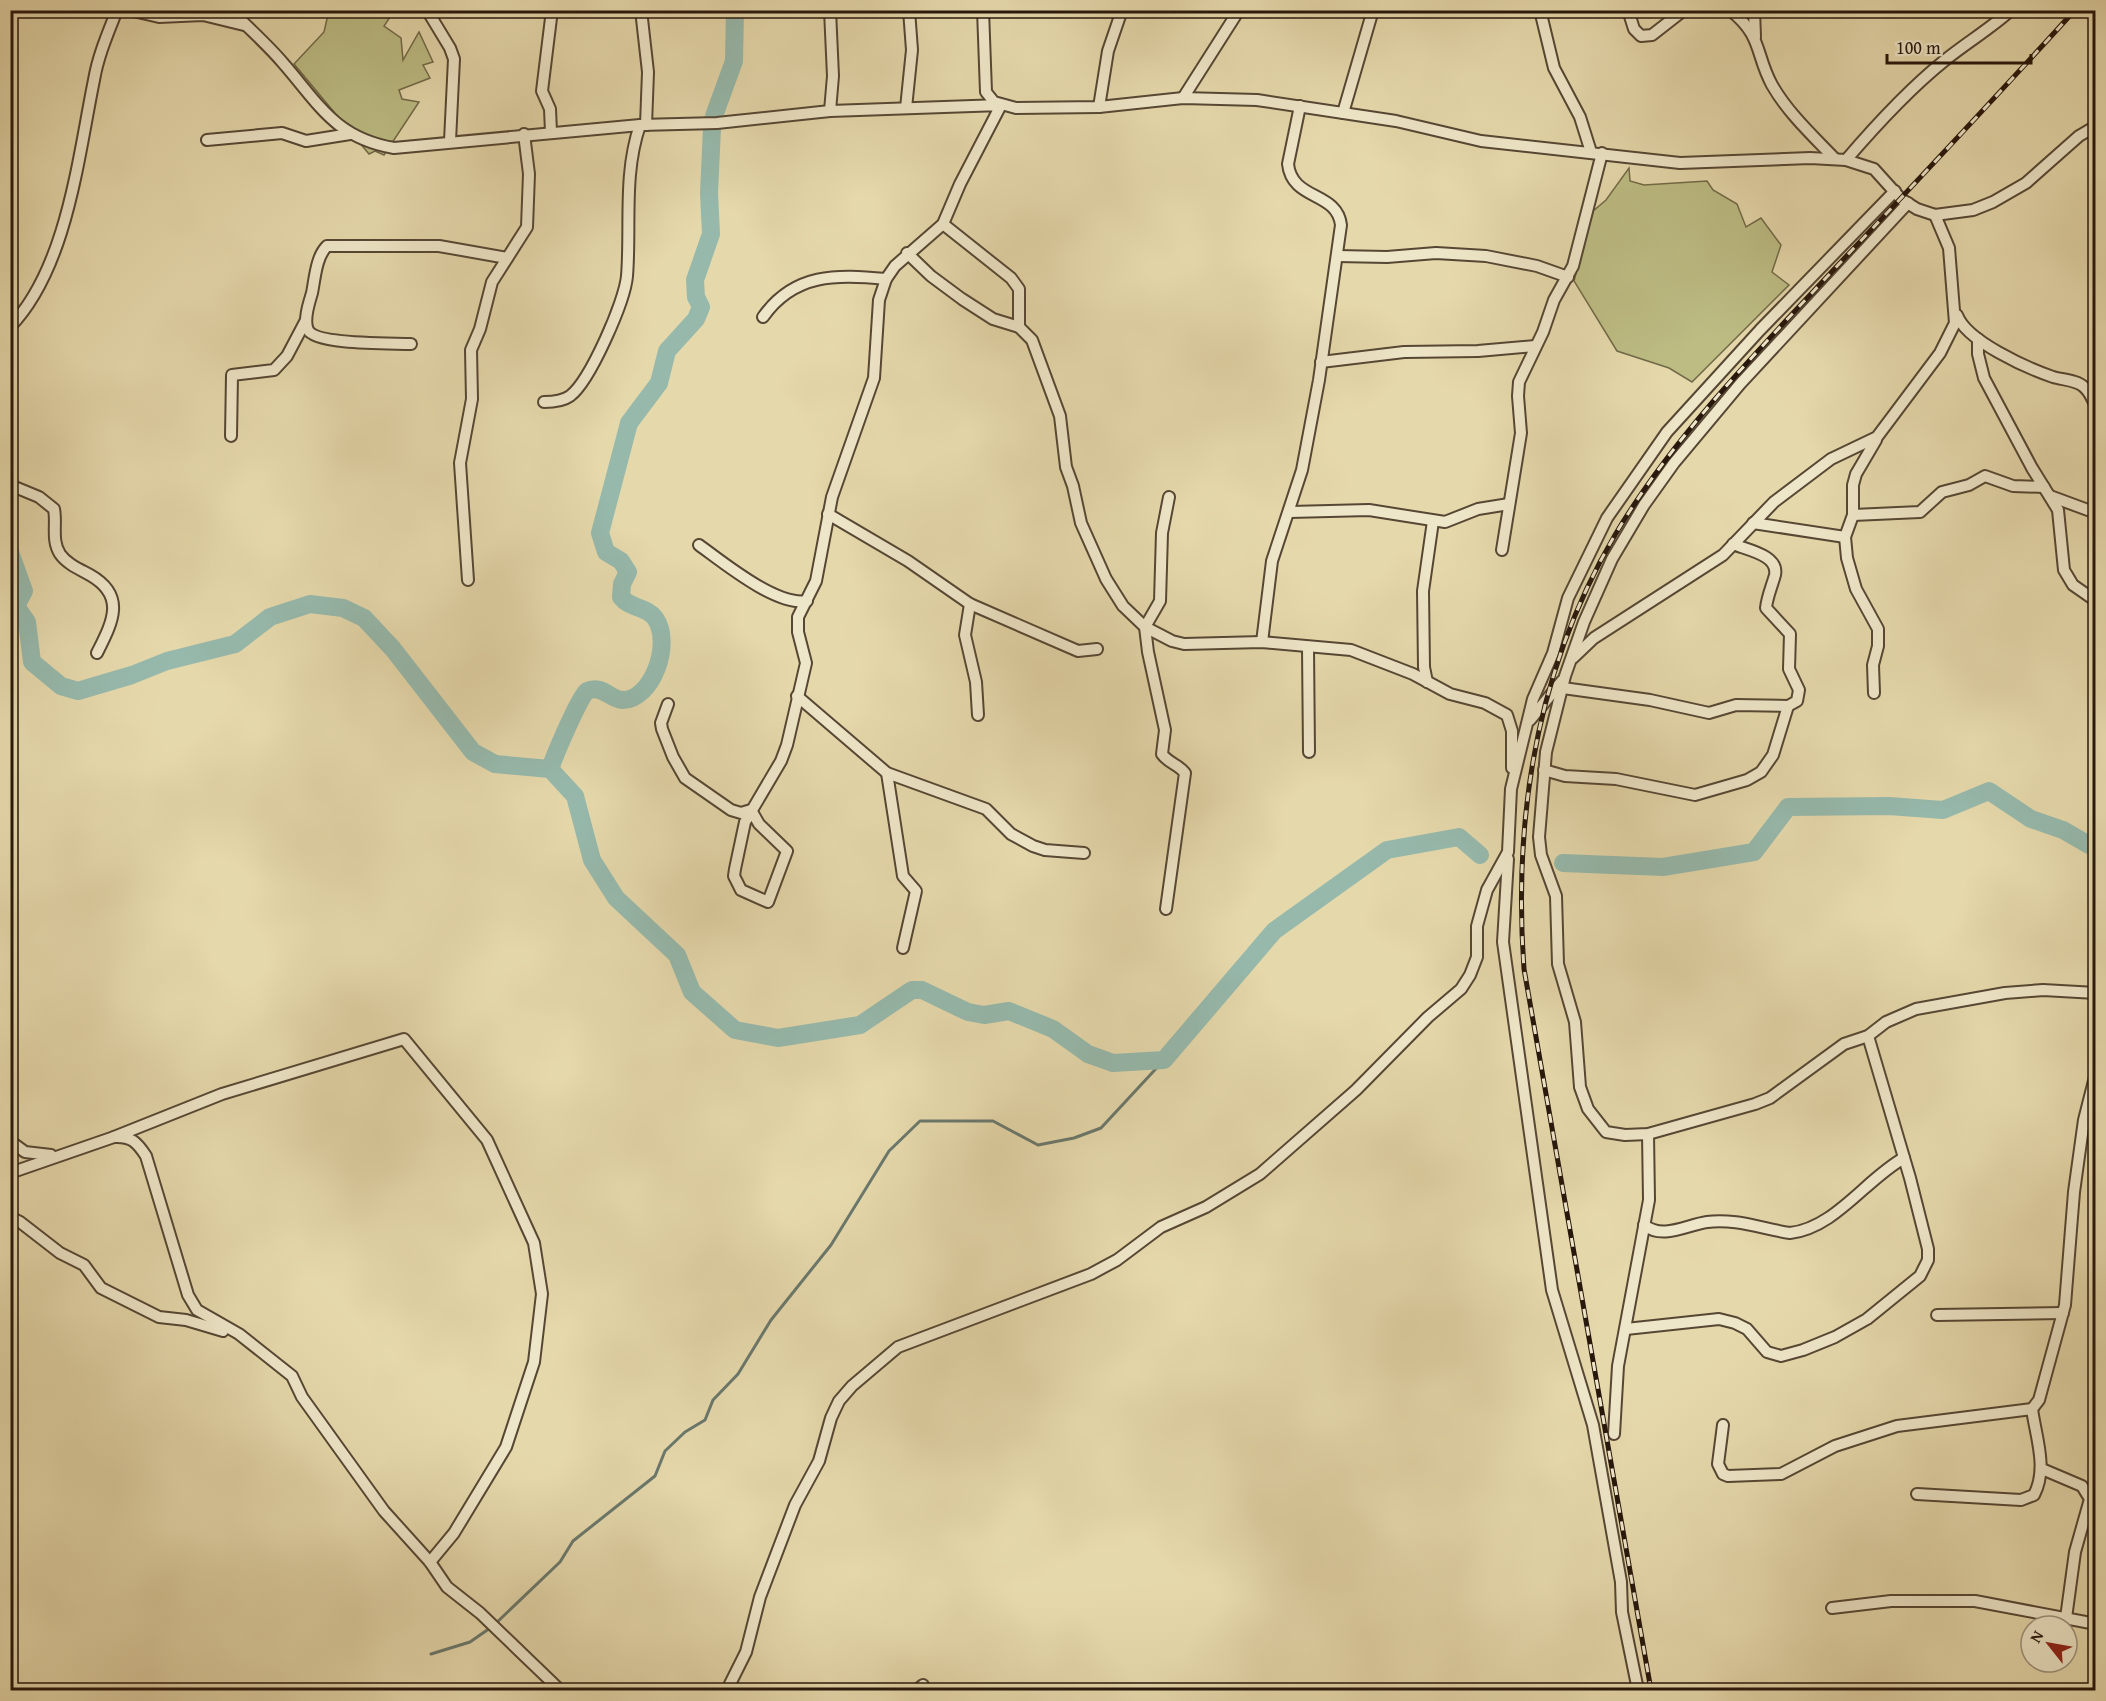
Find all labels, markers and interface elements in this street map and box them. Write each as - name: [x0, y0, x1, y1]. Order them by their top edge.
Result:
- scale bar: [1887, 27, 2031, 65]
- text: 100 m: [1896, 34, 1941, 61]
- north arrow: [2019, 1614, 2079, 1674]
- text: N: [2023, 1625, 2049, 1647]

